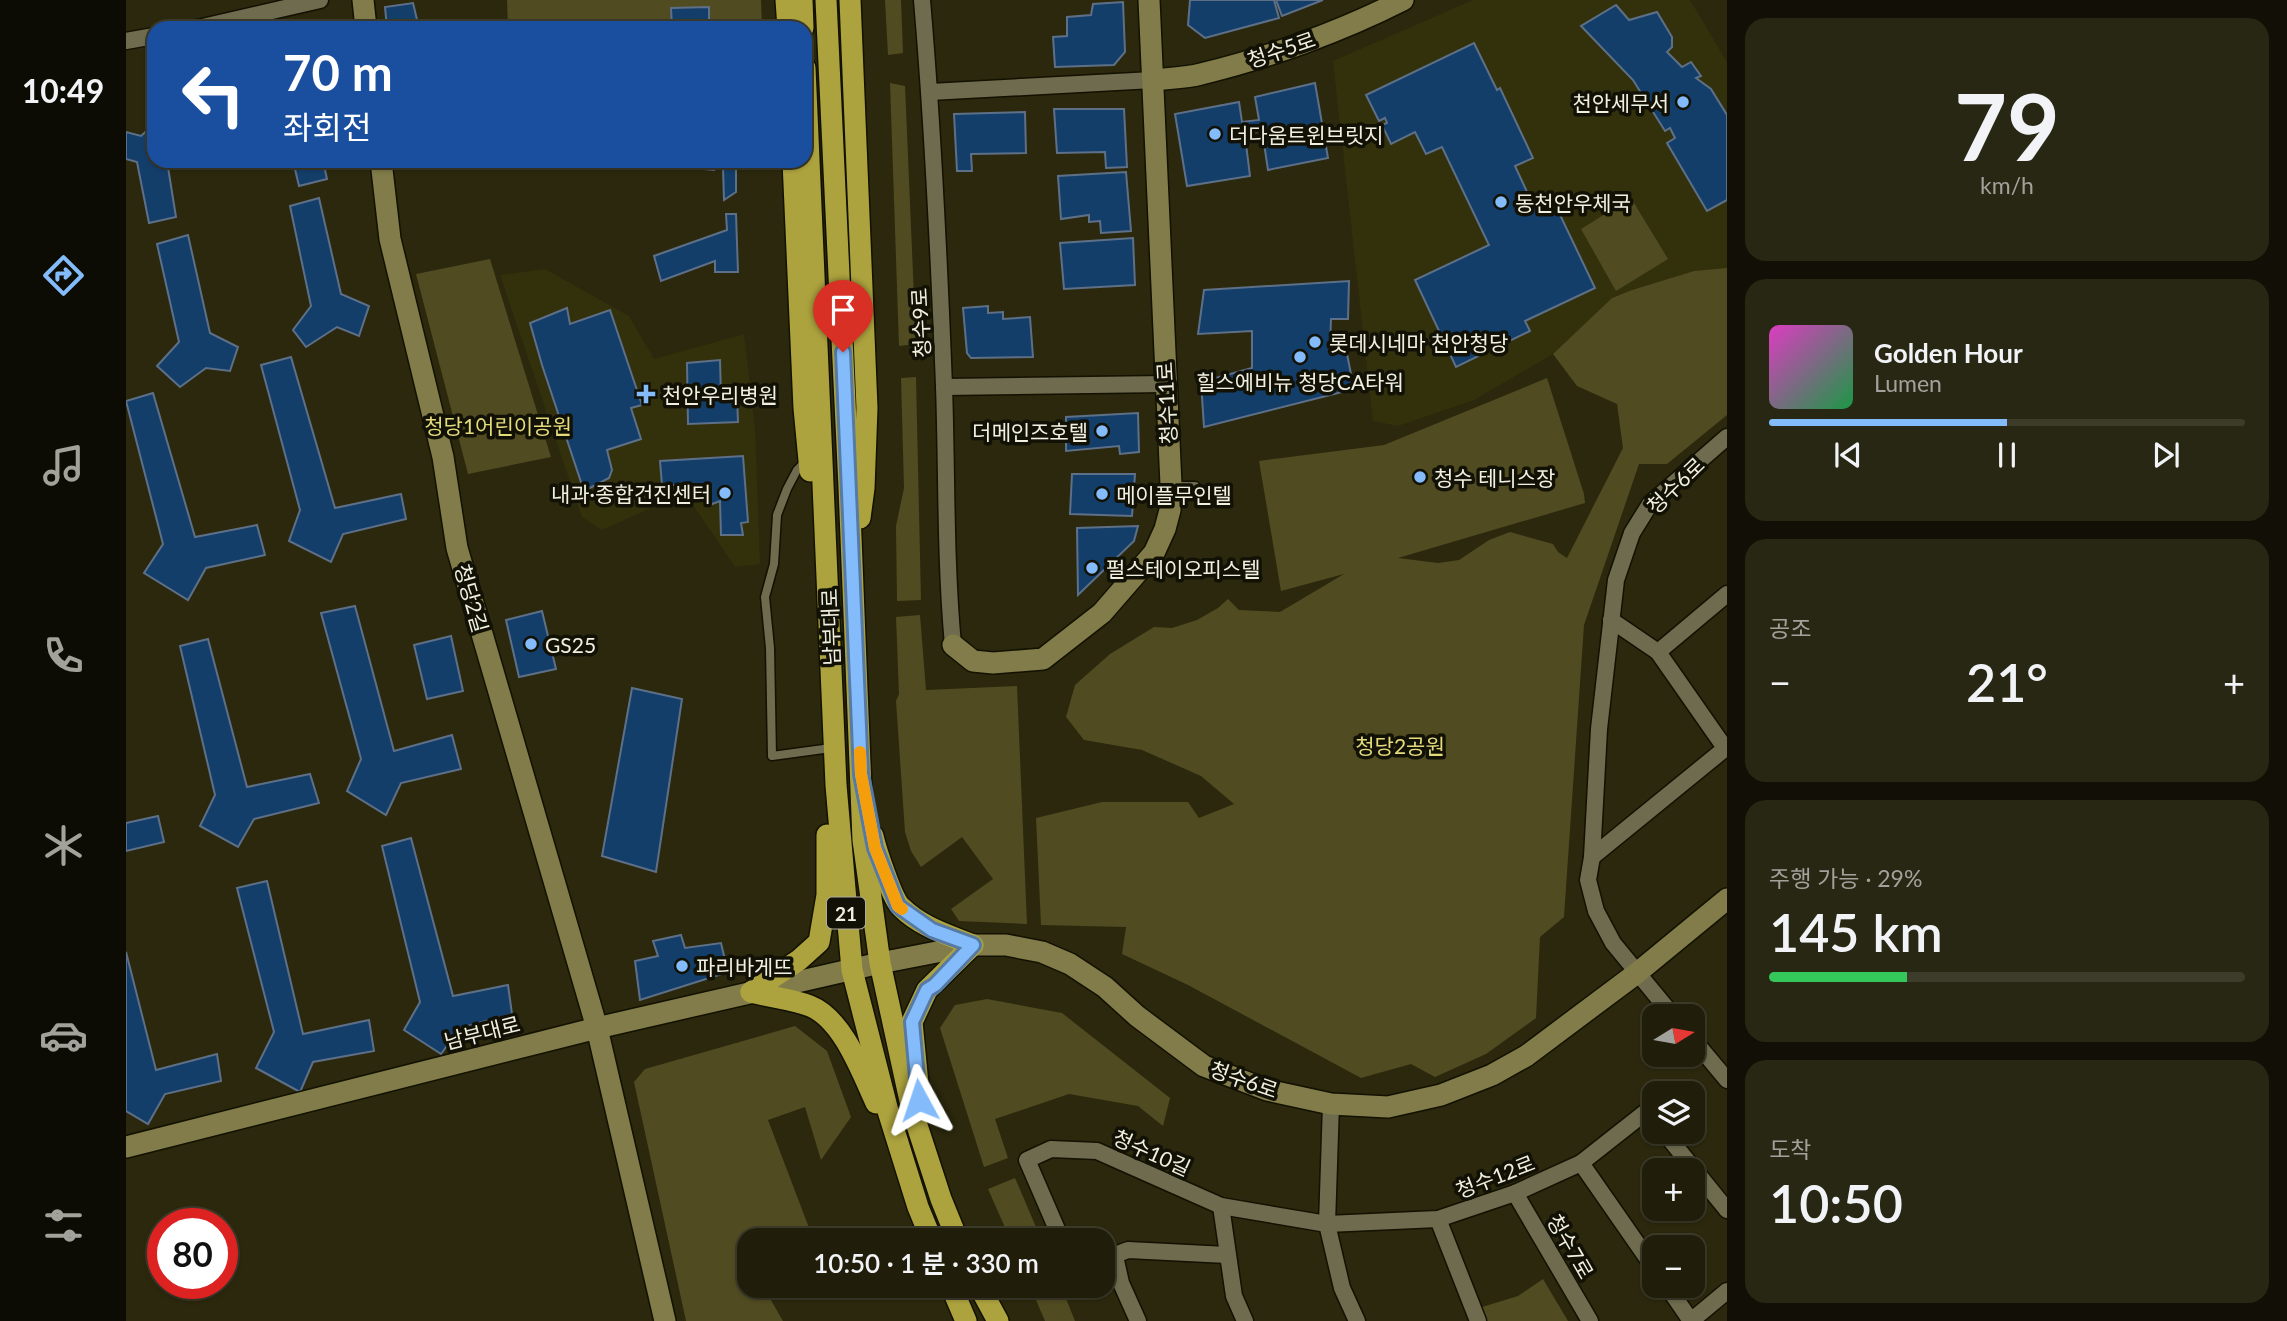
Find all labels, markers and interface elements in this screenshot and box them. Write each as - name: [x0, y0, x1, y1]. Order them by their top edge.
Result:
- street label: 청수5로: [1244, 26, 1318, 72]
- text: 70 m: [283, 43, 393, 101]
- icon: left: [168, 49, 259, 140]
- text: 10:49: [22, 71, 104, 110]
- text: 79: [1954, 71, 2060, 180]
- place label: 천안세무서: [1572, 90, 1669, 115]
- marker: 천안세무서: [1675, 94, 1691, 110]
- text: 좌회전: [283, 107, 371, 146]
- place label: 더다움트윈브릿지: [1229, 122, 1384, 147]
- marker: 더다움트윈브릿지: [1207, 126, 1223, 142]
- text: km/h: [1980, 171, 2034, 199]
- place label: 동천안우체국: [1515, 190, 1631, 215]
- marker: 동천안우체국: [1493, 194, 1509, 210]
- icon: directions: [39, 251, 88, 300]
- pin: [813, 280, 873, 352]
- street label: 청수9로: [906, 287, 934, 359]
- icon: arrive: [824, 291, 862, 329]
- place label: 롯데시네마 천안청당: [1329, 330, 1508, 355]
- marker: 롯데시네마 천안청당: [1307, 334, 1323, 350]
- text: Golden Hour: [1874, 337, 2023, 369]
- marker: 힐스에비뉴 청당CA타워: [1292, 349, 1308, 365]
- street label: 청수11로: [1151, 361, 1181, 445]
- place label: 힐스에비뉴 청당CA타워: [1196, 369, 1404, 394]
- text: Lumen: [1874, 369, 1942, 397]
- place label: 천안우리병원: [662, 382, 778, 407]
- marker: 천안우리병원: [636, 384, 656, 404]
- park label: 청당1어린이공원: [424, 413, 572, 438]
- place label: 더메인즈호텔: [972, 419, 1088, 444]
- marker: 더메인즈호텔: [1094, 423, 1110, 439]
- icon: previous: [1829, 436, 1867, 474]
- icon: pause: [1988, 436, 2026, 474]
- icon: next: [2147, 436, 2185, 474]
- icon: music: [39, 441, 88, 490]
- street label: 청수6로: [1641, 452, 1709, 518]
- place label: 청수 테니스장: [1434, 465, 1555, 490]
- marker: 청수 테니스장: [1412, 469, 1428, 485]
- place label: 내과·종합건진센터: [551, 481, 711, 506]
- place label: 메이플무인텔: [1116, 482, 1232, 507]
- marker: 내과·종합건진센터: [717, 485, 733, 501]
- marker: 메이플무인텔: [1094, 486, 1110, 502]
- place label: 펄스테이오피스텔: [1106, 556, 1261, 581]
- marker: 펄스테이오피스텔: [1084, 560, 1100, 576]
- street label: 청당2길: [450, 561, 494, 635]
- street label: 남부대로: [816, 588, 844, 666]
- text: 공조: [1769, 614, 1811, 642]
- icon: phone: [39, 631, 88, 680]
- place label: GS25: [545, 632, 596, 657]
- marker: GS25: [523, 636, 539, 652]
- text: 21°: [1966, 651, 2048, 713]
- text: −: [1769, 659, 1791, 705]
- text: +: [2223, 659, 2245, 705]
- park label: 청당2공원: [1355, 733, 1445, 758]
- icon: climate: [39, 821, 88, 870]
- text: 주행 가능 · 29%: [1769, 864, 1922, 892]
- road number: 21: [827, 897, 865, 928]
- text: 145 km: [1769, 901, 1943, 963]
- place label: 파리바게뜨: [696, 954, 793, 979]
- marker: 파리바게뜨: [674, 958, 690, 974]
- north arrow: [1642, 1004, 1704, 1068]
- map controls: [1642, 1004, 1705, 1298]
- icon: car: [39, 1011, 88, 1060]
- street label: 남부대로: [441, 1011, 523, 1053]
- street label: 청수6로: [1207, 1056, 1281, 1102]
- position arrow: [882, 1063, 956, 1137]
- button: layers: [1642, 1081, 1705, 1144]
- street label: 청수10길: [1109, 1124, 1195, 1180]
- text: 도착: [1769, 1135, 1811, 1163]
- street label: 청수12로: [1452, 1150, 1538, 1202]
- button: +: [1642, 1158, 1705, 1221]
- text: 10:50: [1769, 1172, 1903, 1234]
- icon: filters: [39, 1201, 88, 1250]
- speed limit sign: 80: [147, 1208, 238, 1299]
- street label: 청수7로: [1543, 1209, 1599, 1283]
- button: −: [1642, 1235, 1705, 1298]
- text: 10:50 · 1 분 · 330 m: [813, 1247, 1039, 1279]

